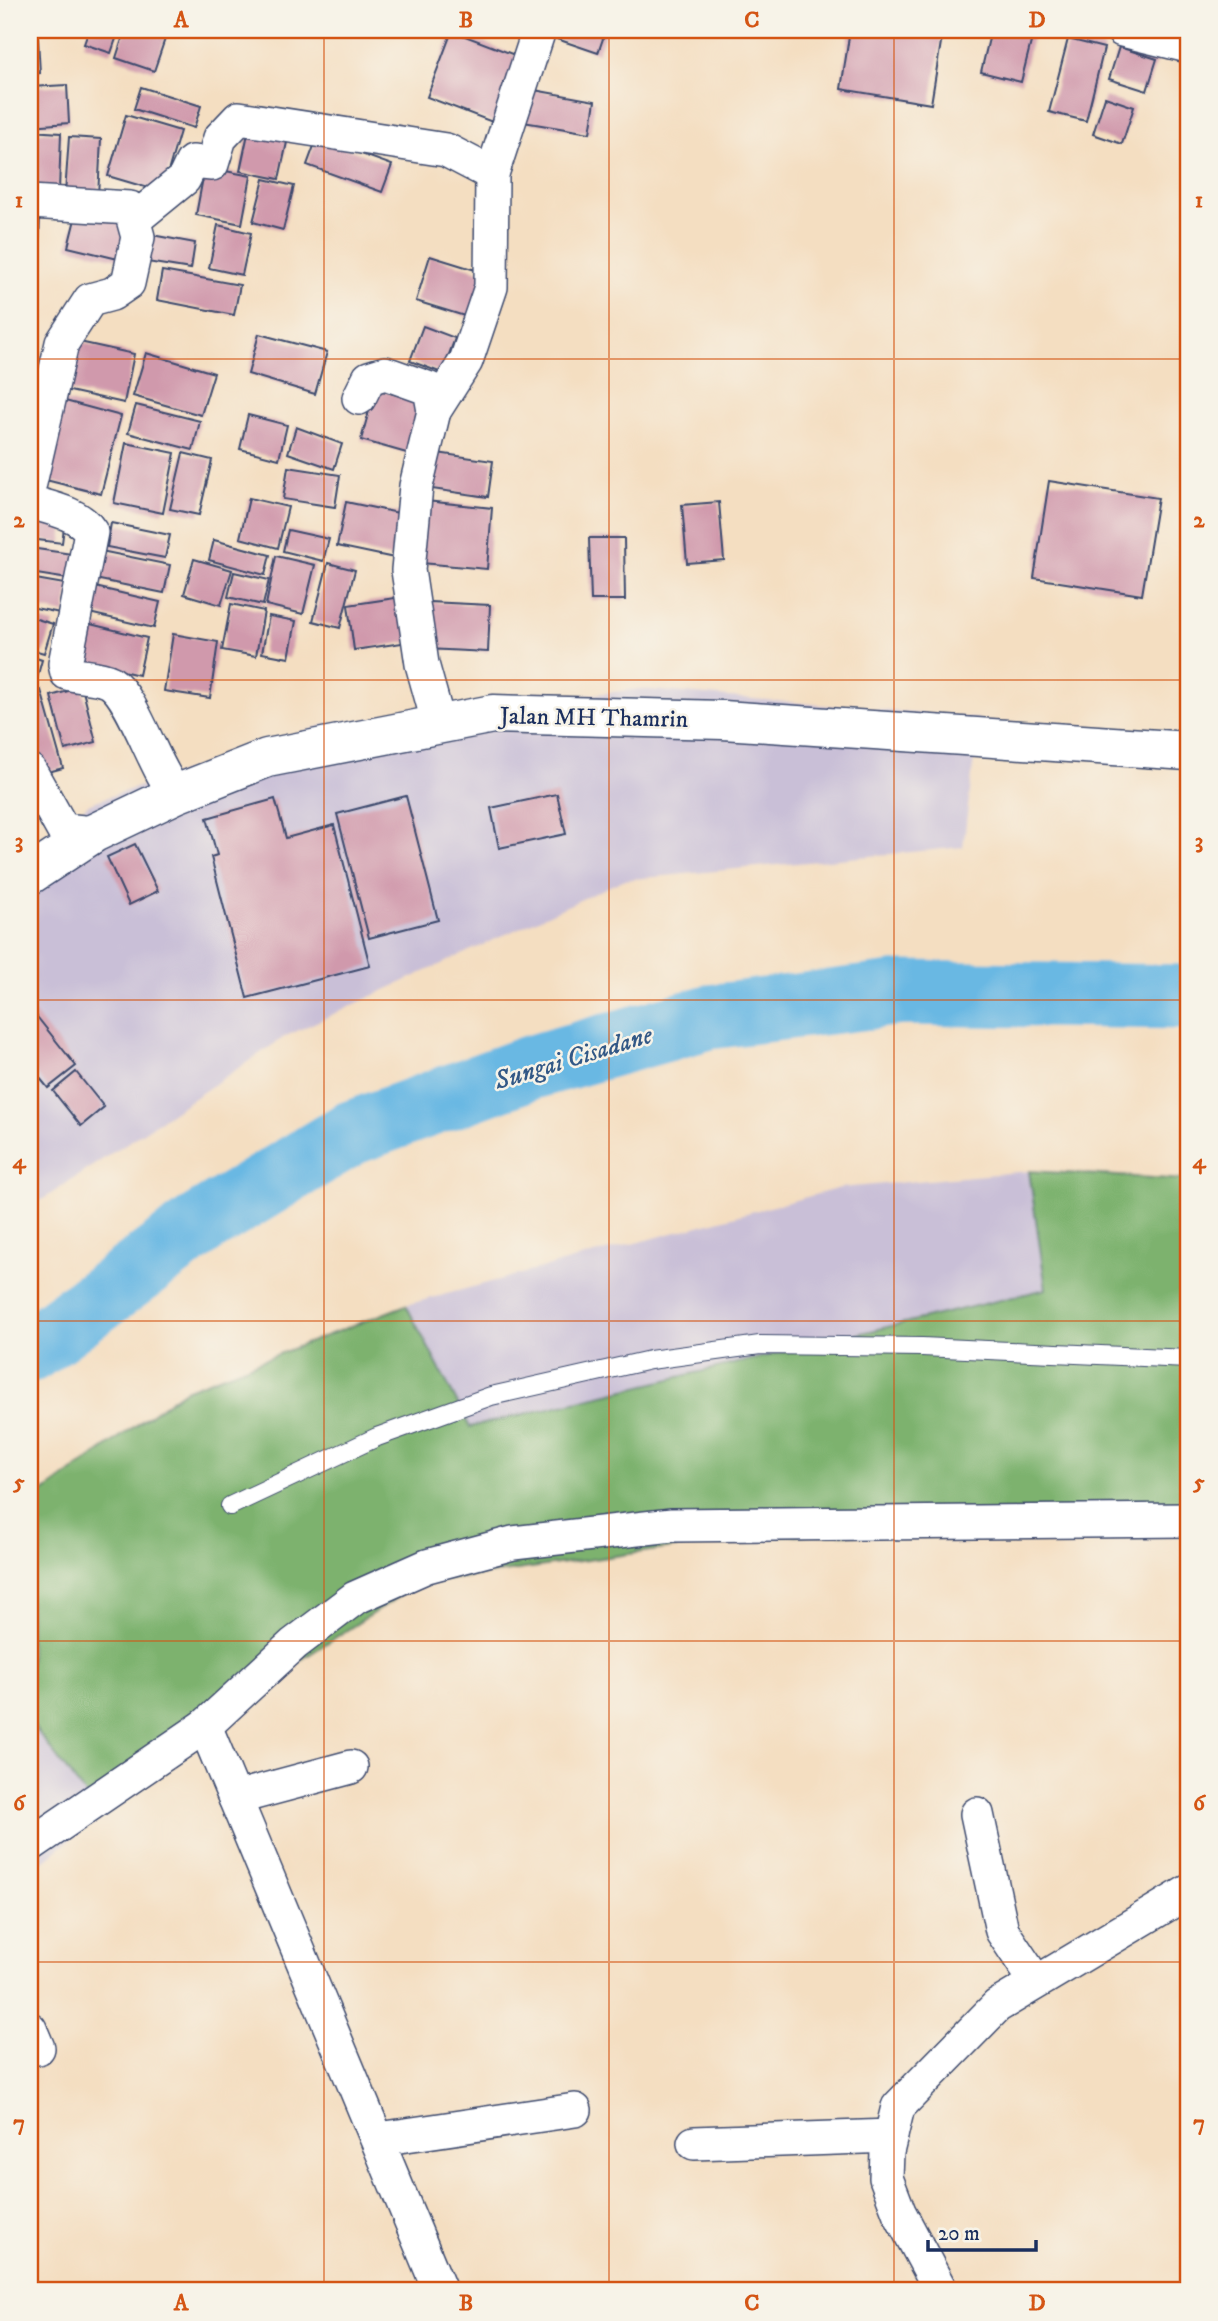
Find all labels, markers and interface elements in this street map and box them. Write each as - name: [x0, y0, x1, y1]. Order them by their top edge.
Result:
- text: A: [173, 6, 190, 35]
- text: B: [459, 6, 473, 35]
- text: C: [744, 6, 760, 35]
- text: D: [1028, 6, 1046, 35]
- text: 1: [15, 186, 23, 215]
- text: 1: [1195, 186, 1203, 215]
- text: 2: [13, 506, 25, 535]
- text: 2: [1193, 506, 1205, 535]
- street label: Jalan MH Thamrin: [498, 701, 689, 735]
- text: 3: [15, 827, 23, 856]
- text: 3: [1195, 827, 1203, 856]
- water label: Sungai Cisadane: [490, 1018, 657, 1098]
- text: 4: [12, 1147, 27, 1176]
- text: 4: [1192, 1147, 1207, 1176]
- text: 5: [12, 1468, 25, 1497]
- text: 5: [1192, 1468, 1205, 1497]
- text: 6: [13, 1789, 27, 1818]
- text: 6: [1193, 1789, 1207, 1818]
- text: 7: [13, 2109, 25, 2138]
- text: 7: [1193, 2109, 1205, 2138]
- scale bar: [928, 2209, 1036, 2253]
- text: 20 m: [938, 2221, 980, 2247]
- text: A: [173, 2289, 190, 2318]
- text: B: [459, 2289, 473, 2318]
- text: C: [744, 2289, 760, 2318]
- text: D: [1028, 2289, 1046, 2318]

